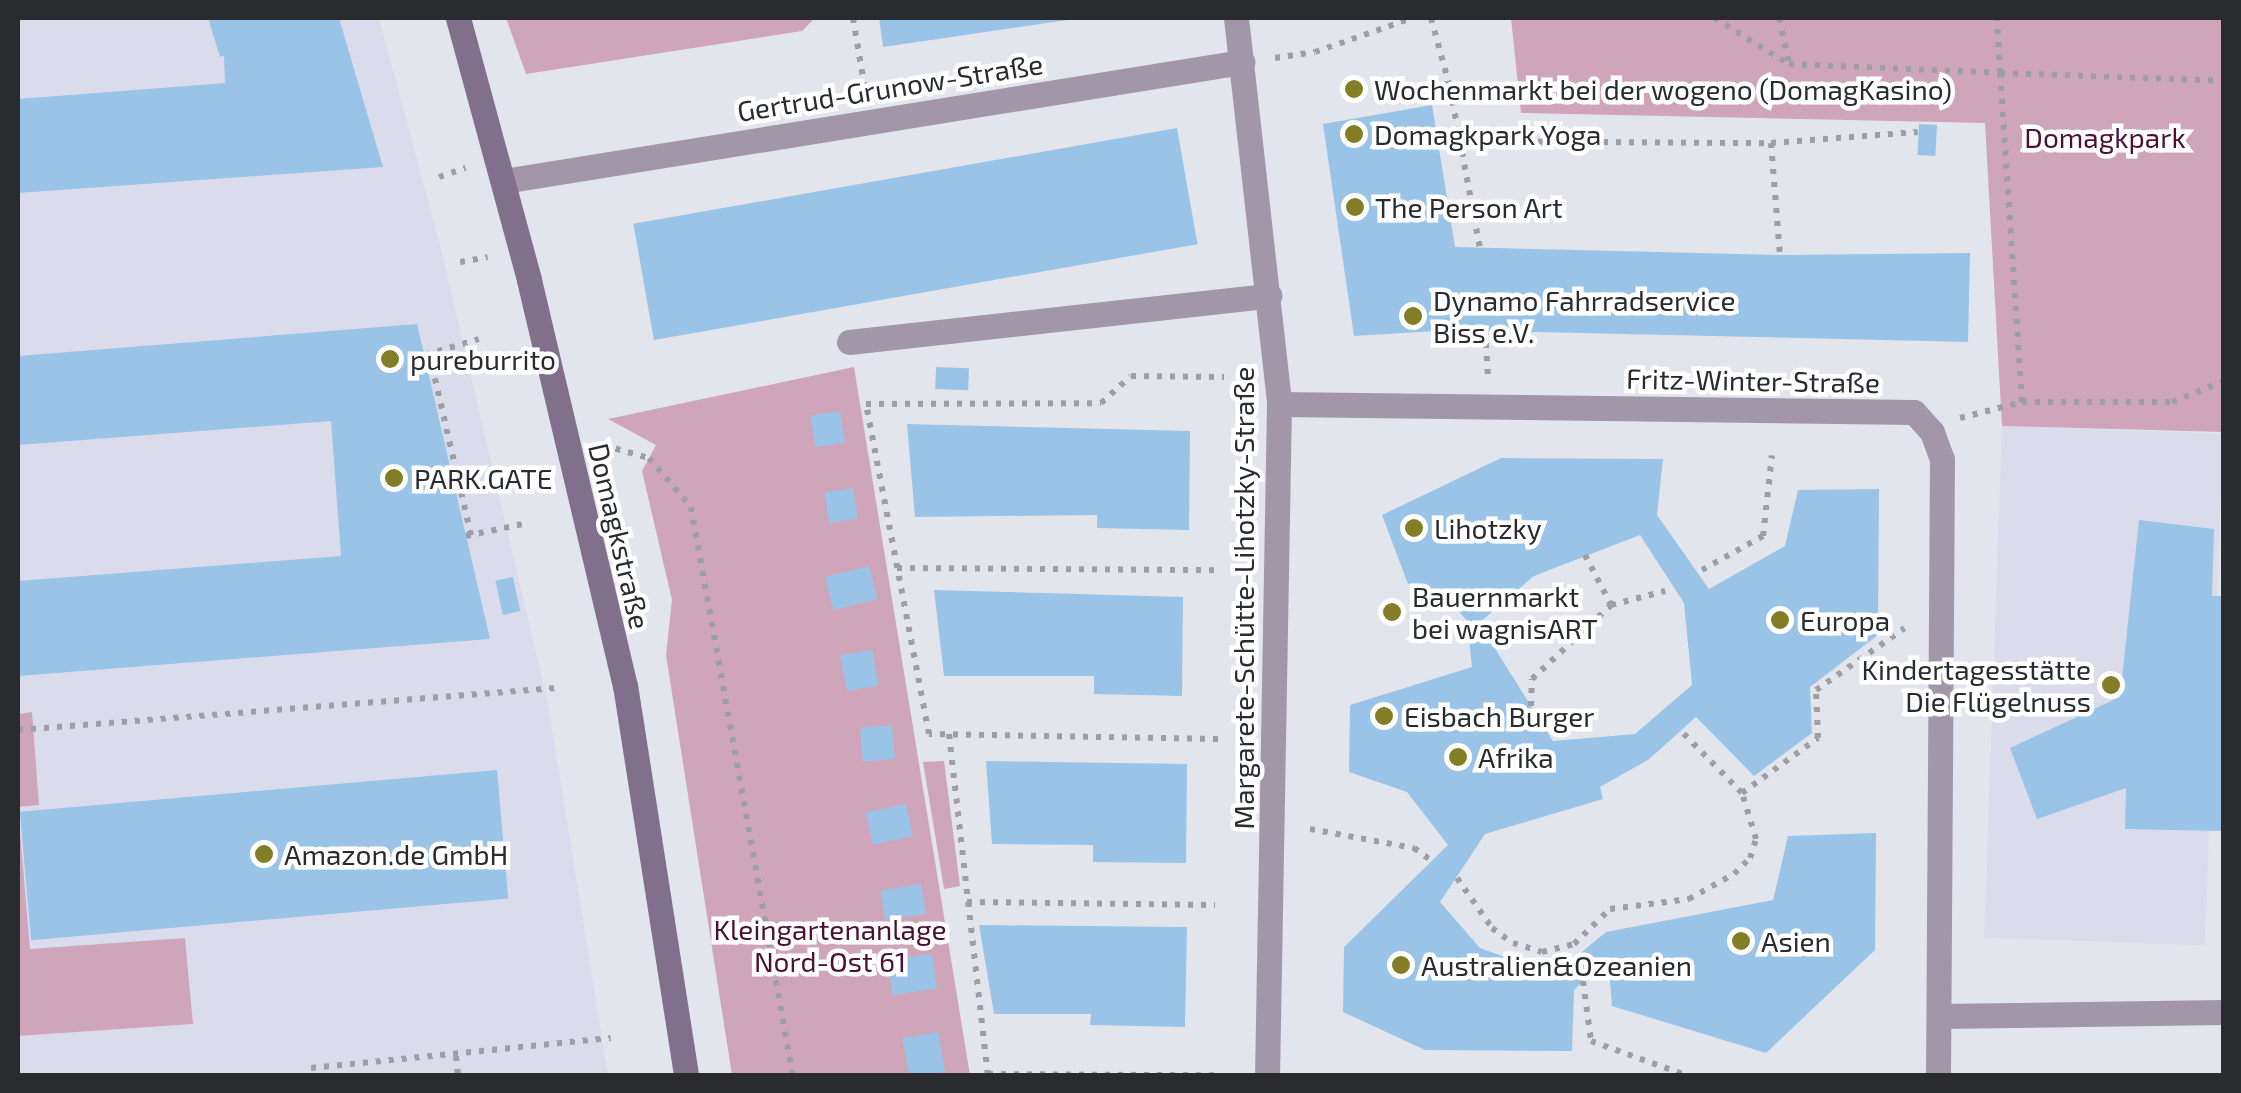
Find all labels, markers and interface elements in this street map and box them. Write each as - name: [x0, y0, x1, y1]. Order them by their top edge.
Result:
- street label: Gertrud-Grunow-Straße: [735, 46, 1045, 128]
- place label: Wochenmarkt bei der wogeno (DomagKasino): [1374, 72, 1953, 106]
- marker: Wochenmarkt bei der wogeno (DomagKasino): [1343, 78, 1365, 100]
- place label: Domagkpark Yoga: [1374, 117, 1602, 151]
- park label: Domagkpark: [2024, 120, 2186, 154]
- marker: Domagkpark Yoga: [1343, 123, 1365, 145]
- place label: The Person Art: [1375, 190, 1563, 224]
- marker: The Person Art: [1344, 196, 1366, 218]
- place label: Dynamo Fahrradservice Biss e.V.: [1433, 283, 1735, 349]
- marker: Dynamo Fahrradservice Biss e.V.: [1402, 305, 1424, 327]
- place label: pureburrito: [410, 342, 556, 376]
- marker: pureburrito: [379, 348, 401, 370]
- street label: Fritz-Winter-Straße: [1626, 361, 1880, 399]
- street label: Margarete-Schütte-Lihotzky-Straße: [1226, 367, 1260, 829]
- street label: Domagkstraße: [582, 440, 658, 632]
- place label: PARK.GATE: [414, 461, 552, 495]
- marker: PARK.GATE: [383, 467, 405, 489]
- place label: Lihotzky: [1434, 511, 1541, 545]
- marker: Lihotzky: [1403, 517, 1425, 539]
- place label: Bauernmarkt bei wagnisART: [1412, 579, 1598, 645]
- marker: Bauernmarkt bei wagnisART: [1381, 601, 1403, 623]
- place label: Europa: [1800, 603, 1890, 637]
- marker: Europa: [1769, 609, 1791, 631]
- place label: Kindertagesstätte Die Flügelnuss: [1861, 652, 2091, 718]
- marker: Kindertagesstätte Die Flügelnuss: [2100, 674, 2122, 696]
- place label: Eisbach Burger: [1404, 699, 1595, 733]
- marker: Eisbach Burger: [1373, 705, 1395, 727]
- place label: Afrika: [1478, 740, 1554, 774]
- marker: Afrika: [1447, 746, 1469, 768]
- place label: Amazon.de GmbH: [284, 837, 508, 871]
- marker: Amazon.de GmbH: [253, 843, 275, 865]
- park label: Kleingartenanlage Nord-Ost 61: [713, 912, 947, 978]
- place label: Asien: [1761, 924, 1831, 958]
- marker: Asien: [1730, 930, 1752, 952]
- place label: Australien&Ozeanien: [1421, 948, 1692, 982]
- marker: Australien&Ozeanien: [1390, 954, 1412, 976]

